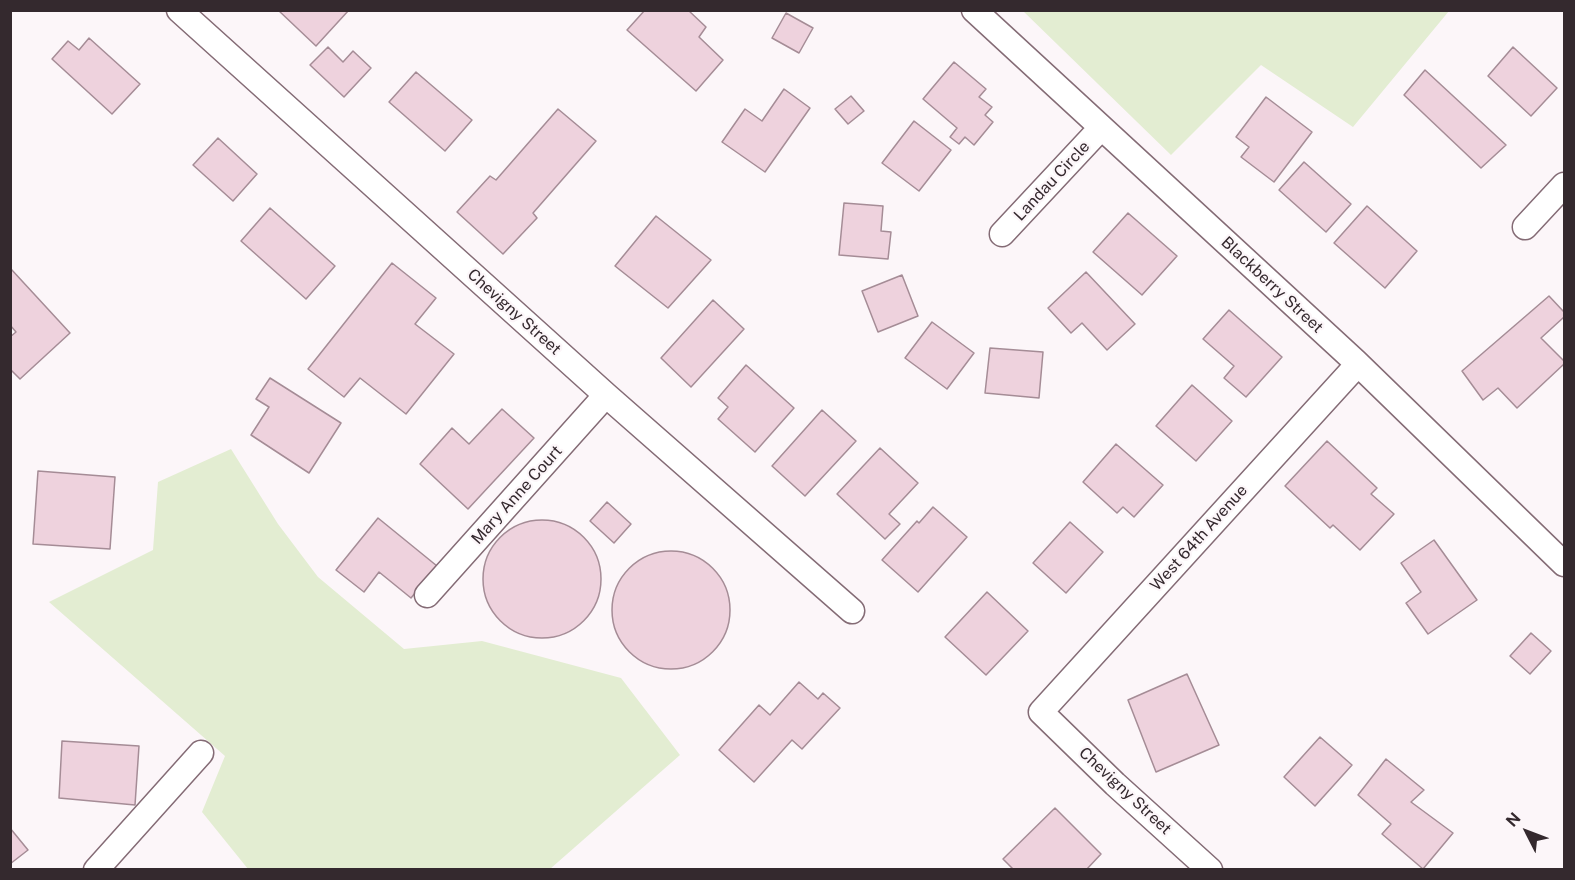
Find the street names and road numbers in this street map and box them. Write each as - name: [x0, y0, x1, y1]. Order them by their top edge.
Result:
- street label: Landau Circle: [1010, 137, 1094, 225]
- street label: Blackberry Street: [1217, 233, 1327, 337]
- street label: Chevigny Street: [463, 265, 565, 359]
- street label: Mary Anne Court: [468, 442, 566, 548]
- street label: West 64th Avenue: [1146, 481, 1252, 595]
- street label: Chevigny Street: [1075, 743, 1175, 839]

